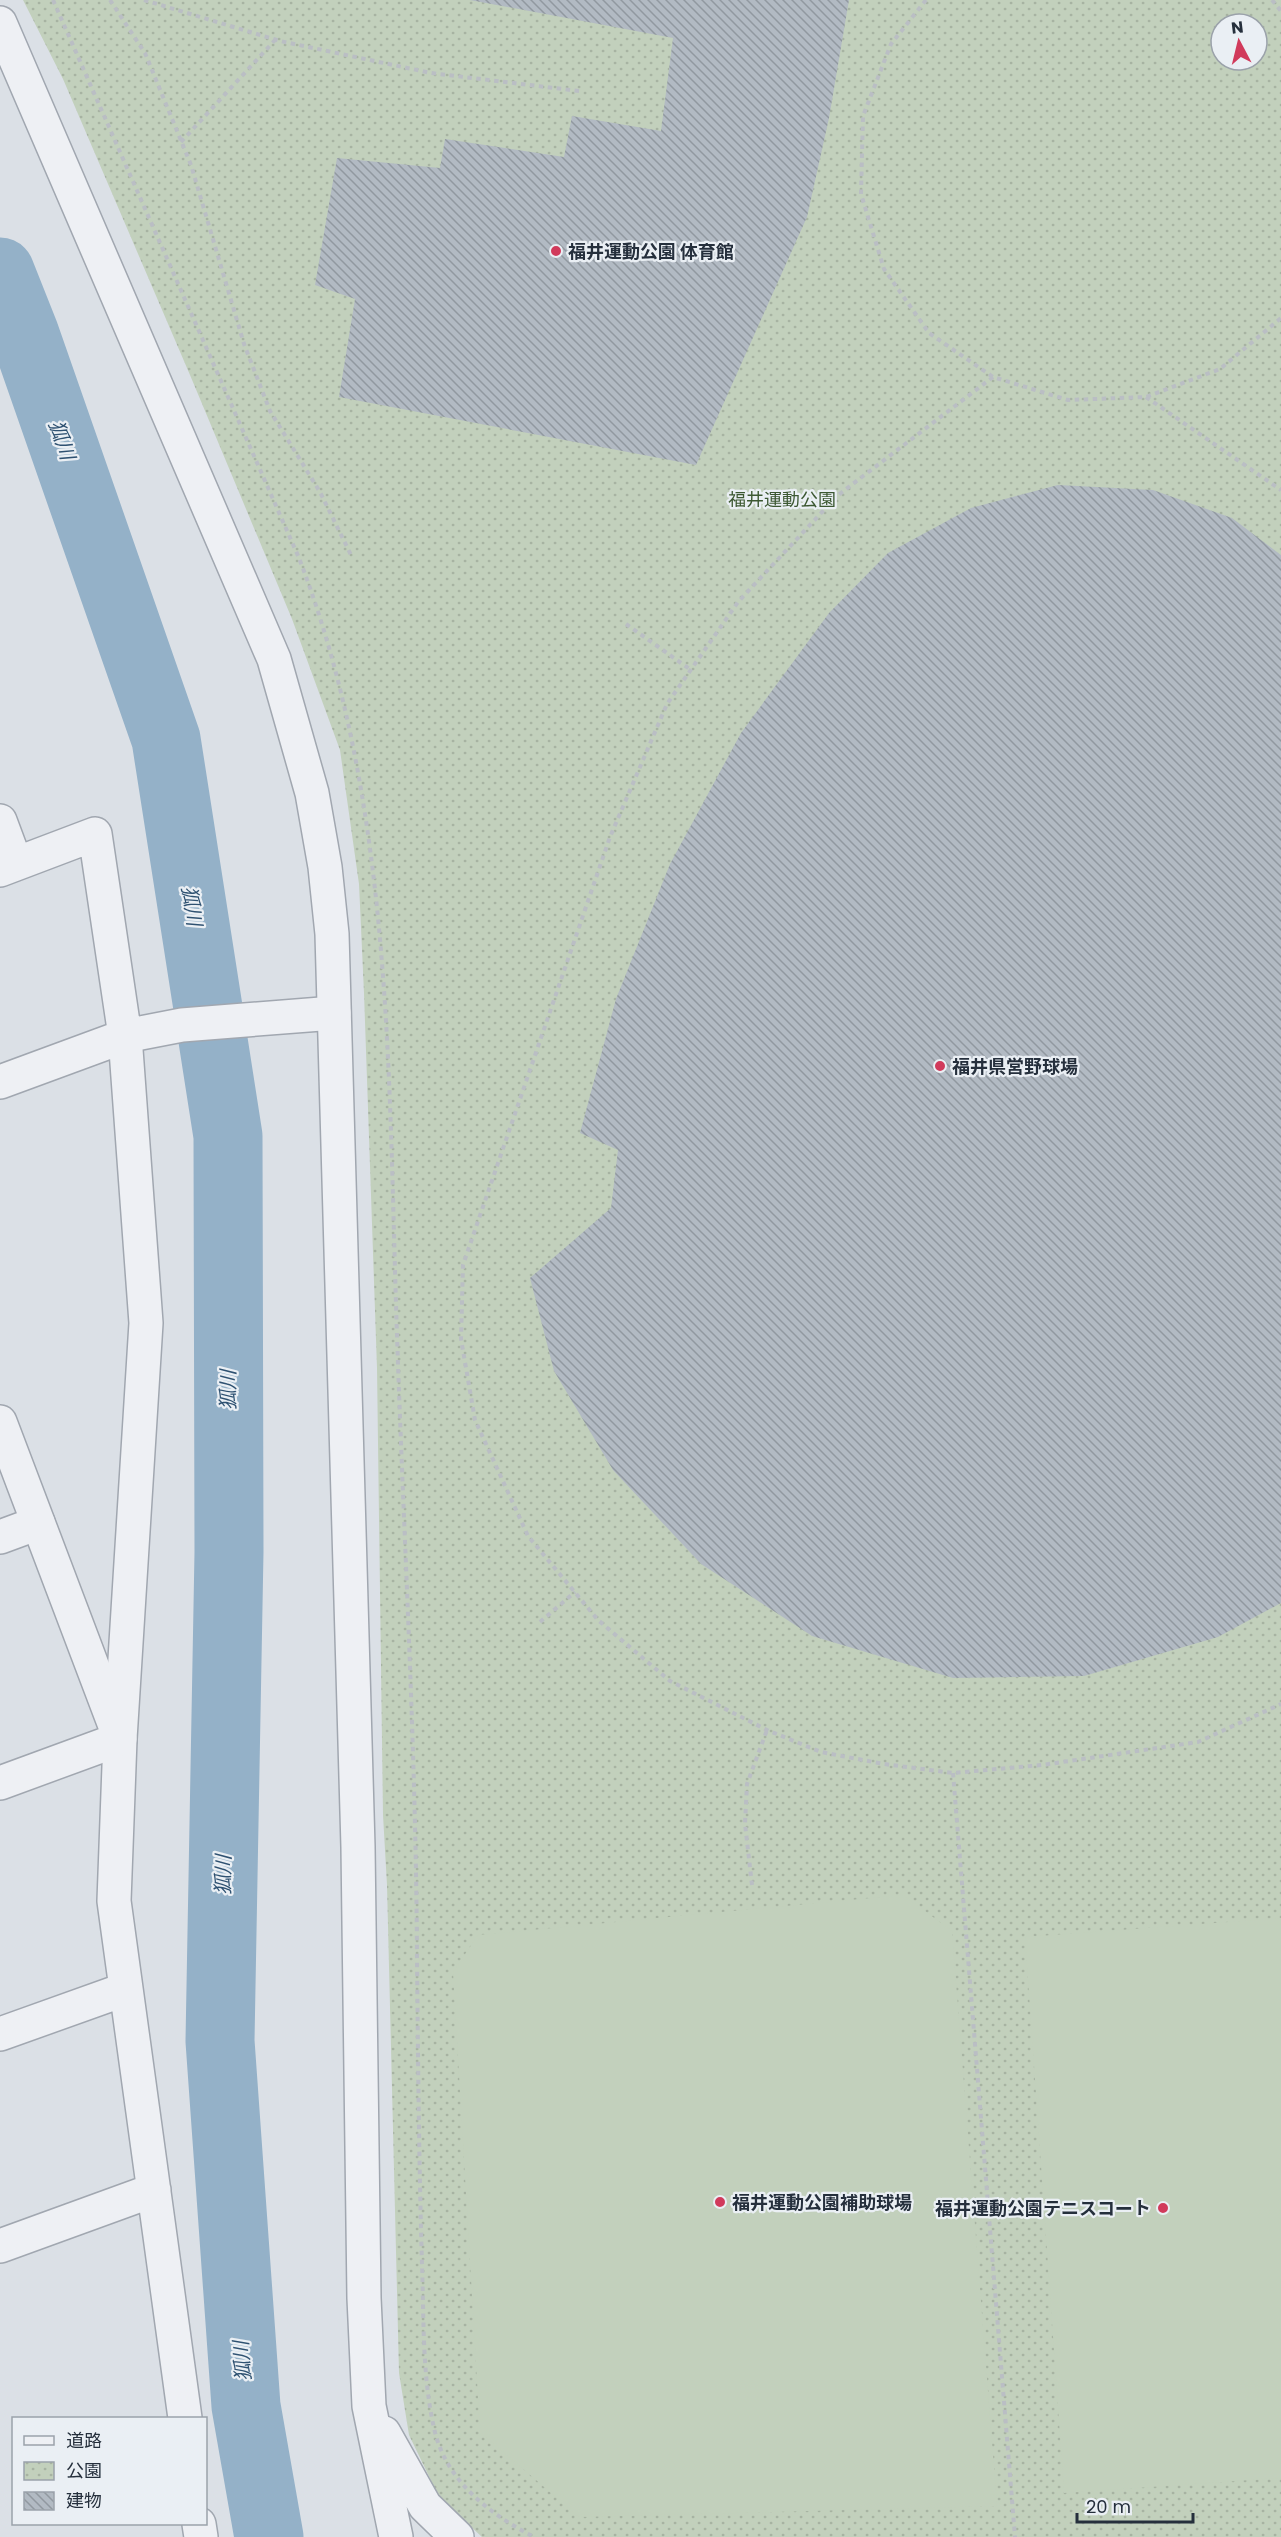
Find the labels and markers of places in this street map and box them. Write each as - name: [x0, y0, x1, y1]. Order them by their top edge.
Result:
- place label: 福井運動公園 体育館: [568, 239, 734, 264]
- marker: 福井運動公園 体育館: [549, 244, 563, 258]
- place label: 福井県営野球場: [952, 1054, 1078, 1079]
- marker: 福井県営野球場: [933, 1059, 947, 1073]
- place label: 福井運動公園補助球場: [732, 2190, 912, 2215]
- marker: 福井運動公園補助球場: [713, 2195, 727, 2209]
- place label: 福井運動公園テニスコート: [935, 2196, 1151, 2221]
- marker: 福井運動公園テニスコート: [1156, 2201, 1170, 2215]

